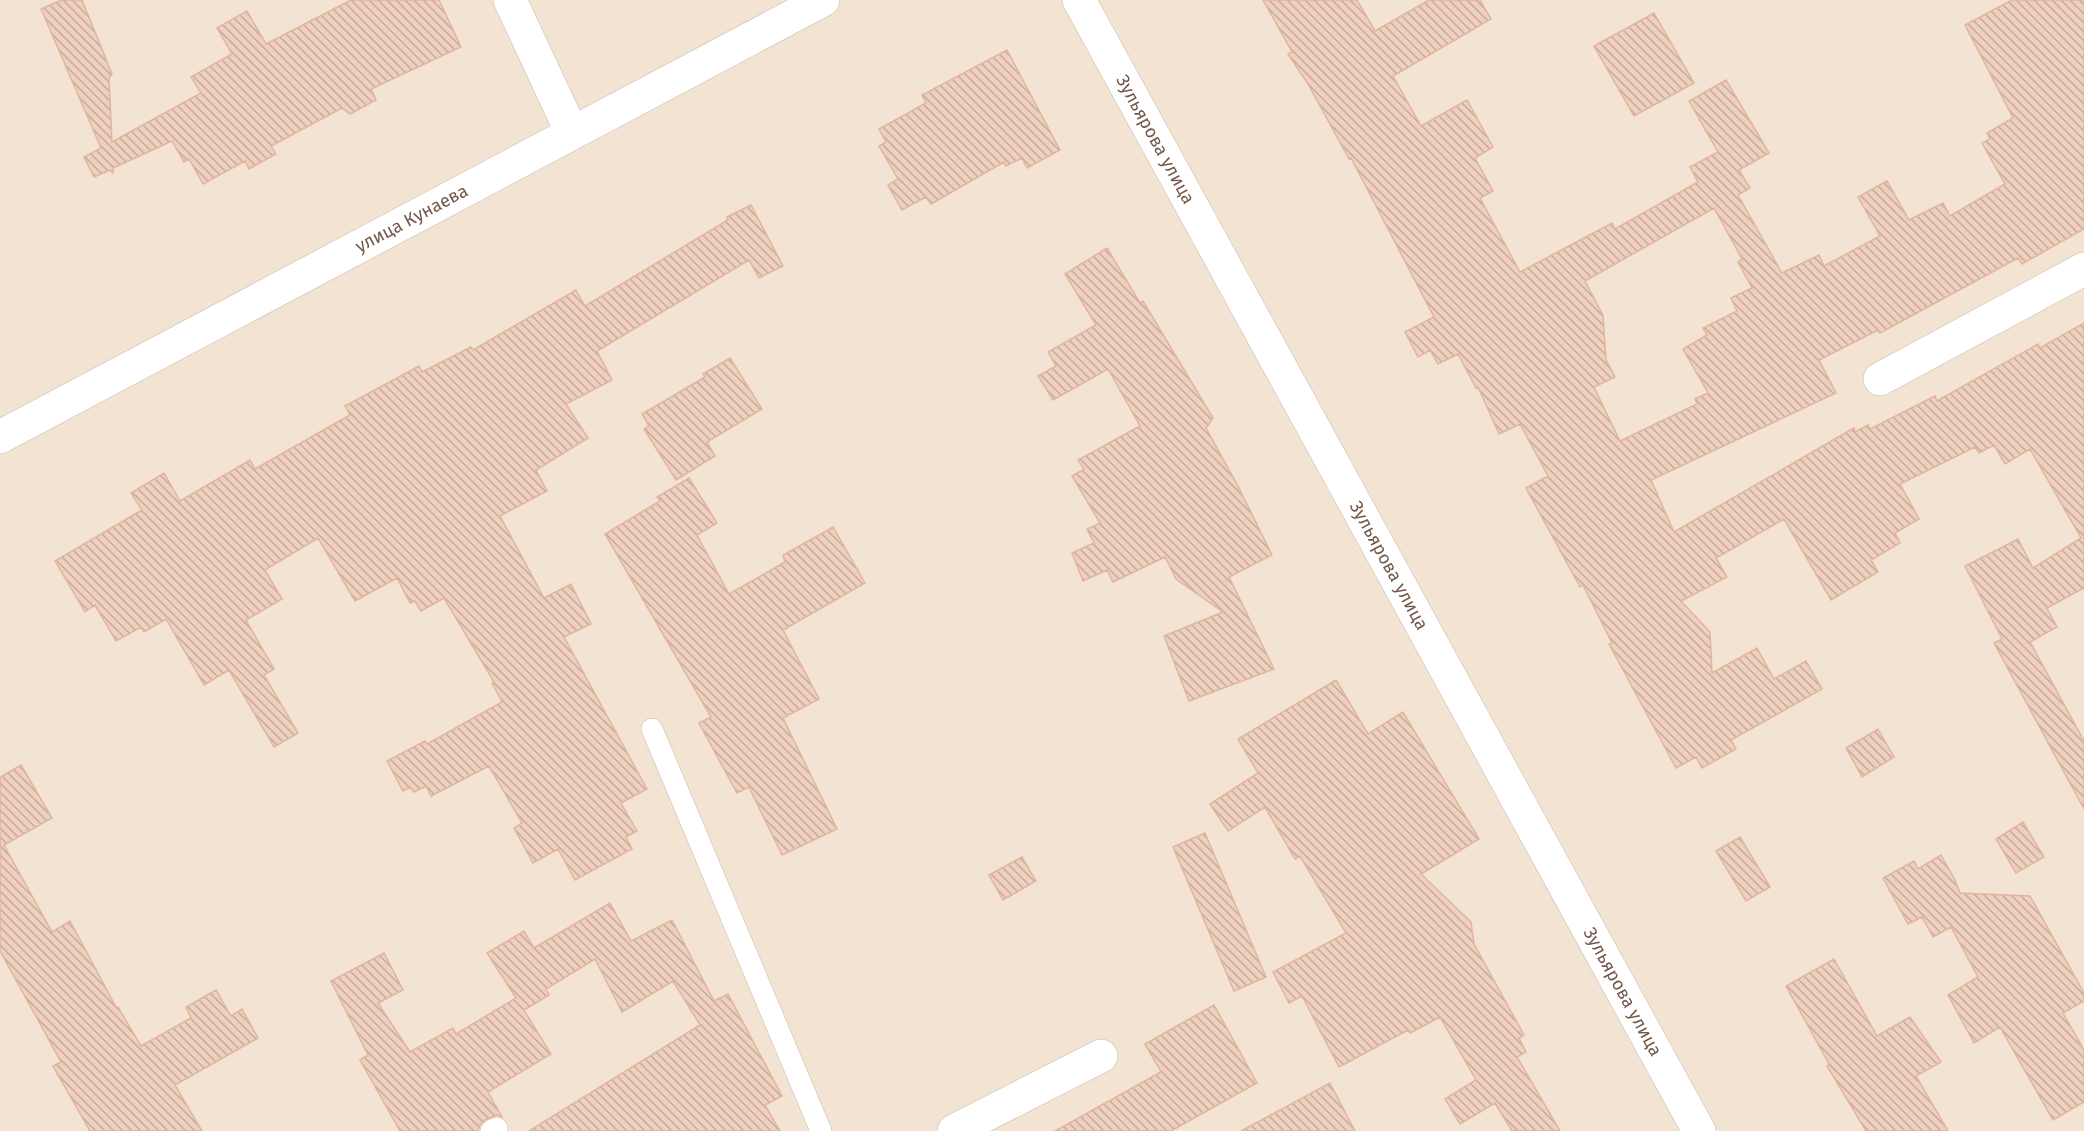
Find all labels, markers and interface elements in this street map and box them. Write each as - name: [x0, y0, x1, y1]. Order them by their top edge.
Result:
- street label: Зульярова улица: [1111, 71, 1200, 208]
- street label: улица Кунаева: [352, 180, 472, 257]
- street label: Зульярова улица: [1345, 497, 1433, 634]
- street label: Зульярова улица: [1579, 924, 1667, 1060]

